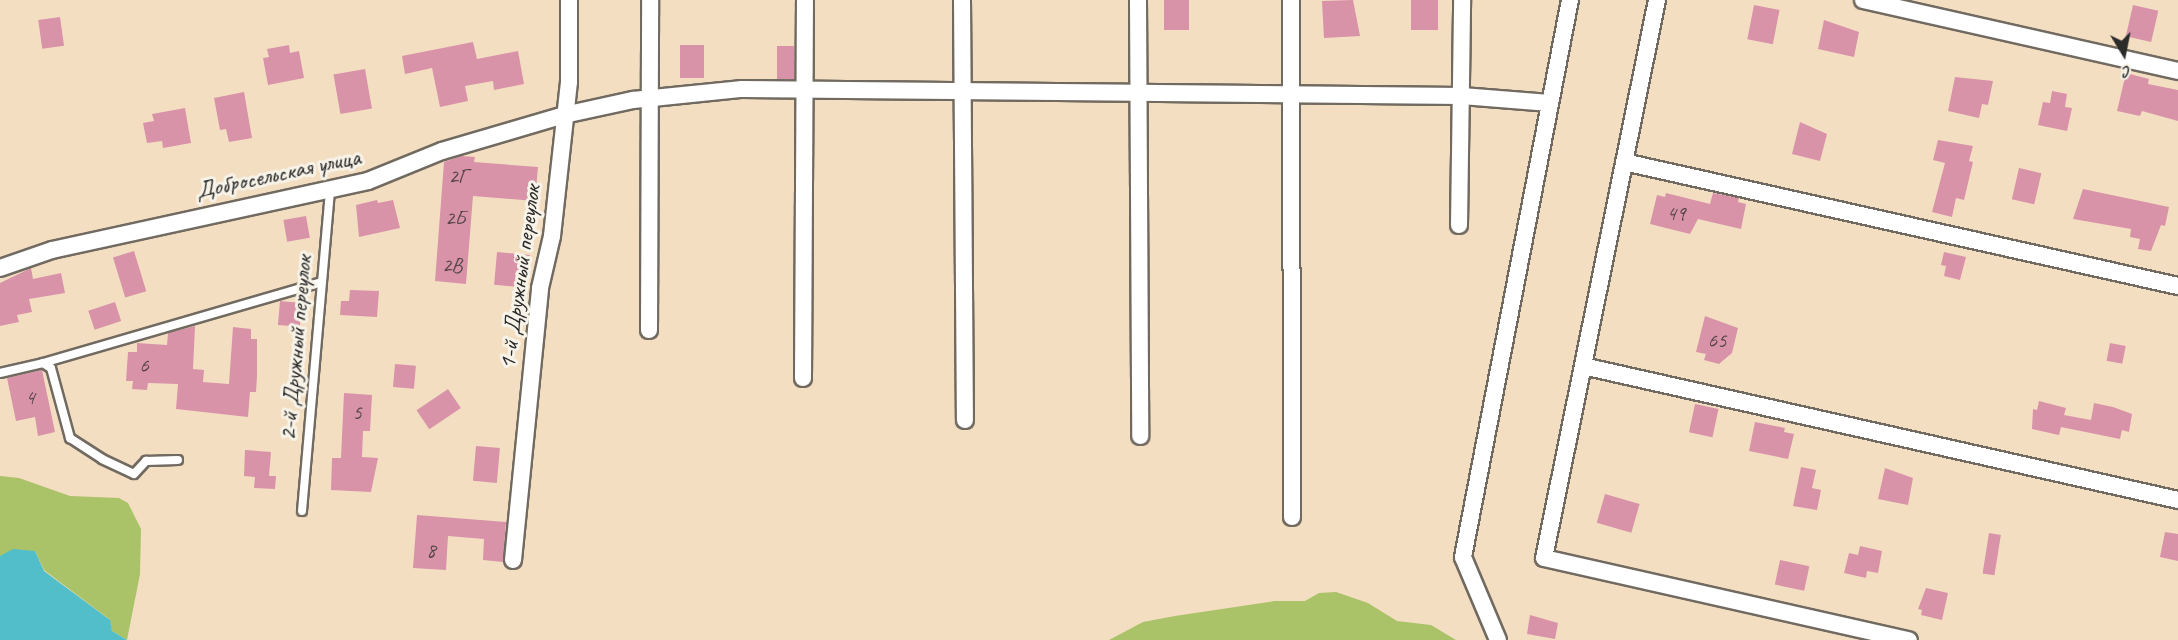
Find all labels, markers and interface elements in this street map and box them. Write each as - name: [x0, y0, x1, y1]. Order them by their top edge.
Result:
- north arrow: [2094, 24, 2154, 84]
- text: С: [2122, 61, 2133, 82]
- street label: Добросельская улица: [192, 142, 364, 206]
- house number: 2Г: [448, 163, 468, 189]
- street label: 1-й Дружный переулок: [493, 183, 547, 371]
- house number: 49: [1667, 200, 1685, 226]
- house number: 2Б: [445, 205, 465, 231]
- house number: 2В: [442, 252, 462, 278]
- street label: 2-й Дружный переулок: [274, 254, 318, 442]
- house number: 65: [1708, 327, 1726, 353]
- house number: 6: [139, 352, 149, 378]
- house number: 4: [25, 384, 35, 410]
- house number: 5: [352, 399, 362, 425]
- house number: 8: [426, 537, 436, 563]

